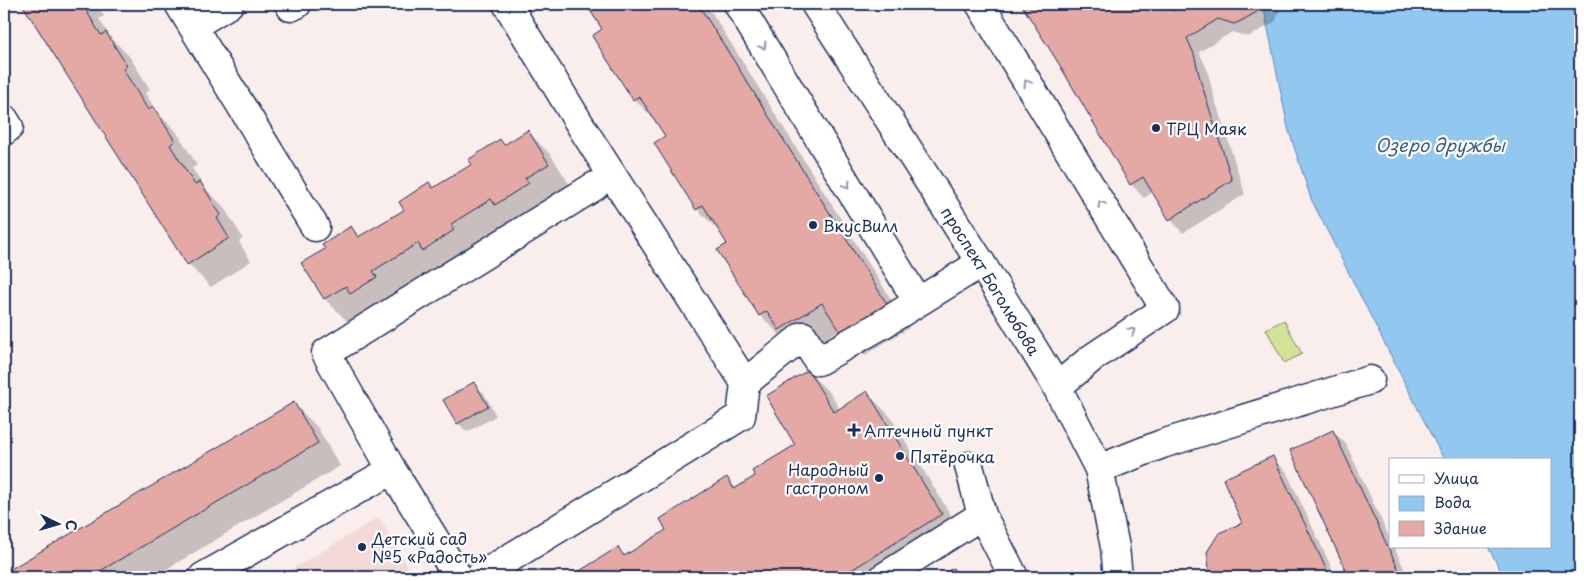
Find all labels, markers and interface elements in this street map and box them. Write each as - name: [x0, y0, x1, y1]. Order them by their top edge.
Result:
- one-way arrow: [757, 40, 767, 49]
- one-way arrow: [1024, 79, 1034, 88]
- place label: ТРЦ Маяк: [1166, 116, 1247, 140]
- marker: ТРЦ Маяк: [1150, 122, 1162, 134]
- water label: Озеро дружбы: [1375, 131, 1506, 158]
- one-way arrow: [841, 179, 851, 188]
- one-way arrow: [1097, 200, 1107, 209]
- street label: проспект Боголюбова: [936, 202, 1047, 360]
- place label: ВкусВилл: [823, 213, 898, 237]
- marker: ВкусВилл: [807, 219, 819, 231]
- one-way arrow: [1127, 328, 1136, 337]
- place label: Аптечный пункт: [864, 418, 993, 442]
- marker: Аптечный пункт: [848, 424, 860, 436]
- place label: Пятёрочка: [910, 444, 995, 468]
- marker: Пятёрочка: [894, 450, 906, 462]
- place label: Народный гастроном: [785, 457, 869, 499]
- legend: [1389, 458, 1552, 548]
- text: Улица: [1434, 466, 1479, 489]
- marker: Народный гастроном: [873, 472, 885, 484]
- text: Вода: [1434, 490, 1472, 513]
- north arrow: [32, 498, 82, 548]
- text: Здание: [1434, 516, 1487, 539]
- text: С: [61, 519, 82, 531]
- place label: Детский сад №5 «Радость»: [371, 526, 487, 568]
- marker: Детский сад №5 «Радость»: [356, 541, 368, 553]

